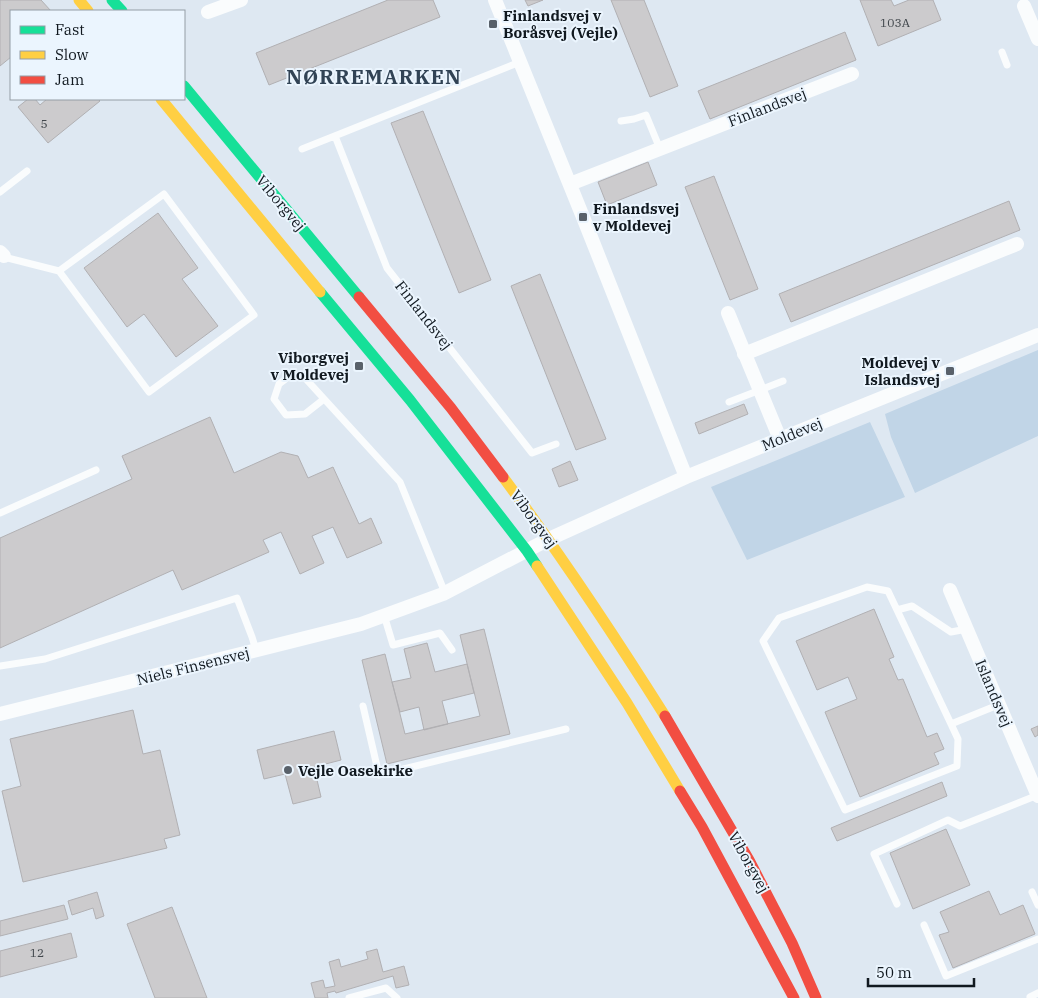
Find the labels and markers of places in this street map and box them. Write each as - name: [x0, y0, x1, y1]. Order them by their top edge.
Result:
- place label: Finlandsvej v Boråsvej (Vejle): [503, 6, 618, 42]
- marker: Finlandsvej v Boråsvej (Vejle): [487, 18, 499, 30]
- place label: Finlandsvej v Moldevej: [593, 199, 679, 235]
- marker: Finlandsvej v Moldevej: [577, 211, 589, 223]
- place label: Viborgvej v Moldevej: [271, 348, 349, 384]
- place label: Moldevej v Islandsvej: [862, 353, 941, 389]
- marker: Viborgvej v Moldevej: [353, 360, 365, 372]
- marker: Moldevej v Islandsvej: [944, 365, 956, 377]
- place label: Vejle Oasekirke: [298, 761, 413, 780]
- marker: Vejle Oasekirke: [282, 764, 294, 776]

